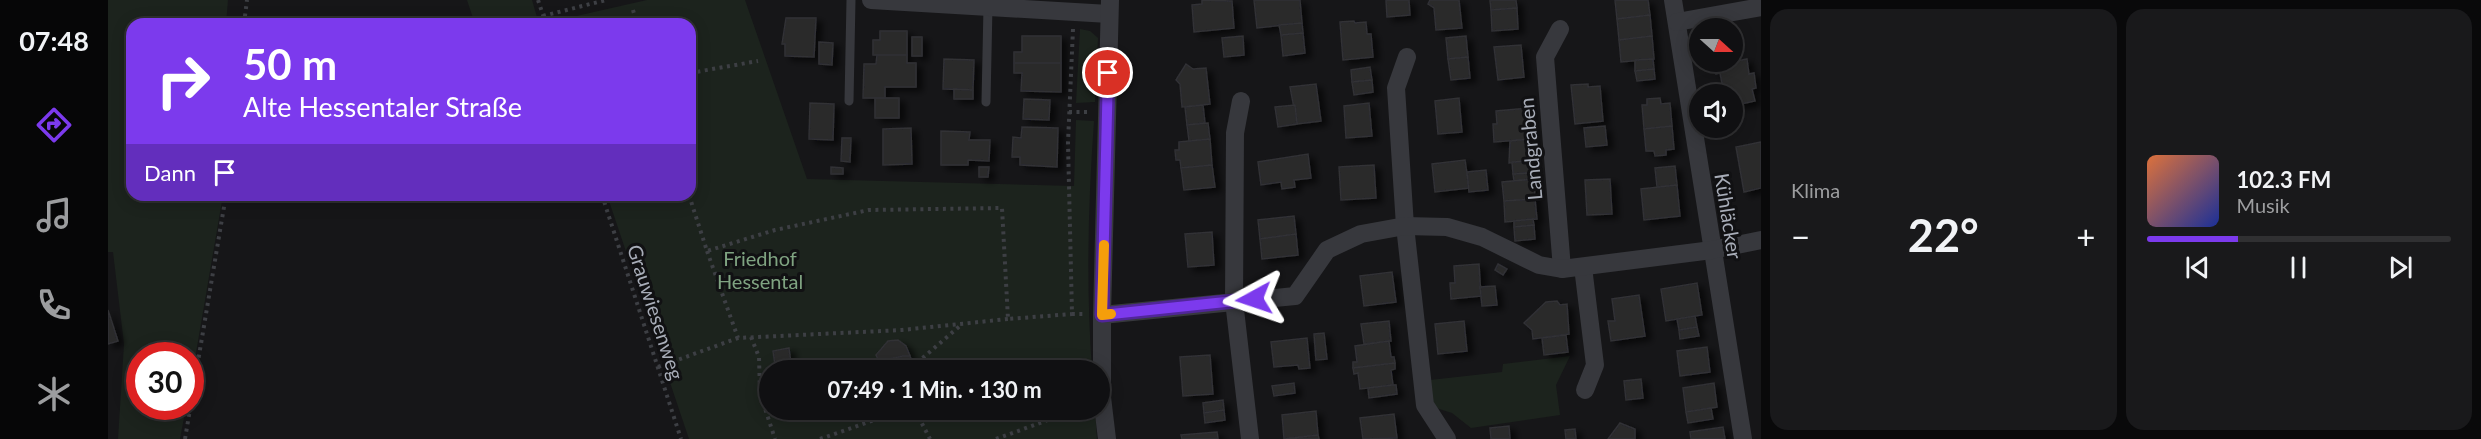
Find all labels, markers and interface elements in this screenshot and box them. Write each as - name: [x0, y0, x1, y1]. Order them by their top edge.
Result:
- north arrow: [1689, 18, 1743, 72]
- map controls: [1689, 18, 1743, 138]
- text: 07:48: [19, 24, 89, 57]
- text: 50 m: [243, 39, 337, 89]
- icon: right: [144, 42, 222, 120]
- pin: [1082, 47, 1133, 98]
- icon: arrive: [1091, 56, 1124, 89]
- button: sound: [1689, 84, 1743, 138]
- text: Alte Hessentaler Straße: [243, 90, 522, 123]
- street label: Landgraben: [1514, 97, 1546, 201]
- icon: directions: [33, 104, 75, 146]
- icon: arrive: [208, 156, 241, 189]
- text: Dann: [144, 159, 196, 186]
- text: 102.3 FM: [2237, 166, 2331, 193]
- street label: Kühläcker: [1710, 171, 1748, 261]
- text: Klima: [1791, 178, 1840, 202]
- text: Musik: [2237, 193, 2290, 217]
- icon: music: [33, 194, 75, 236]
- text: 22°: [1908, 208, 1979, 262]
- text: −: [1791, 216, 1810, 256]
- text: +: [2076, 216, 2096, 256]
- street label: Grauwiesenweg: [623, 241, 689, 383]
- park label: Friedhof Hessental: [717, 246, 803, 293]
- icon: previous: [2181, 251, 2214, 284]
- icon: pause: [2282, 251, 2315, 284]
- icon: next: [2384, 251, 2417, 284]
- position arrow: [1222, 267, 1286, 331]
- icon: phone: [33, 284, 75, 326]
- speed limit sign: 30: [126, 342, 204, 420]
- icon: climate: [33, 373, 75, 415]
- text: 07:49 · 1 Min. · 130 m: [827, 376, 1042, 403]

